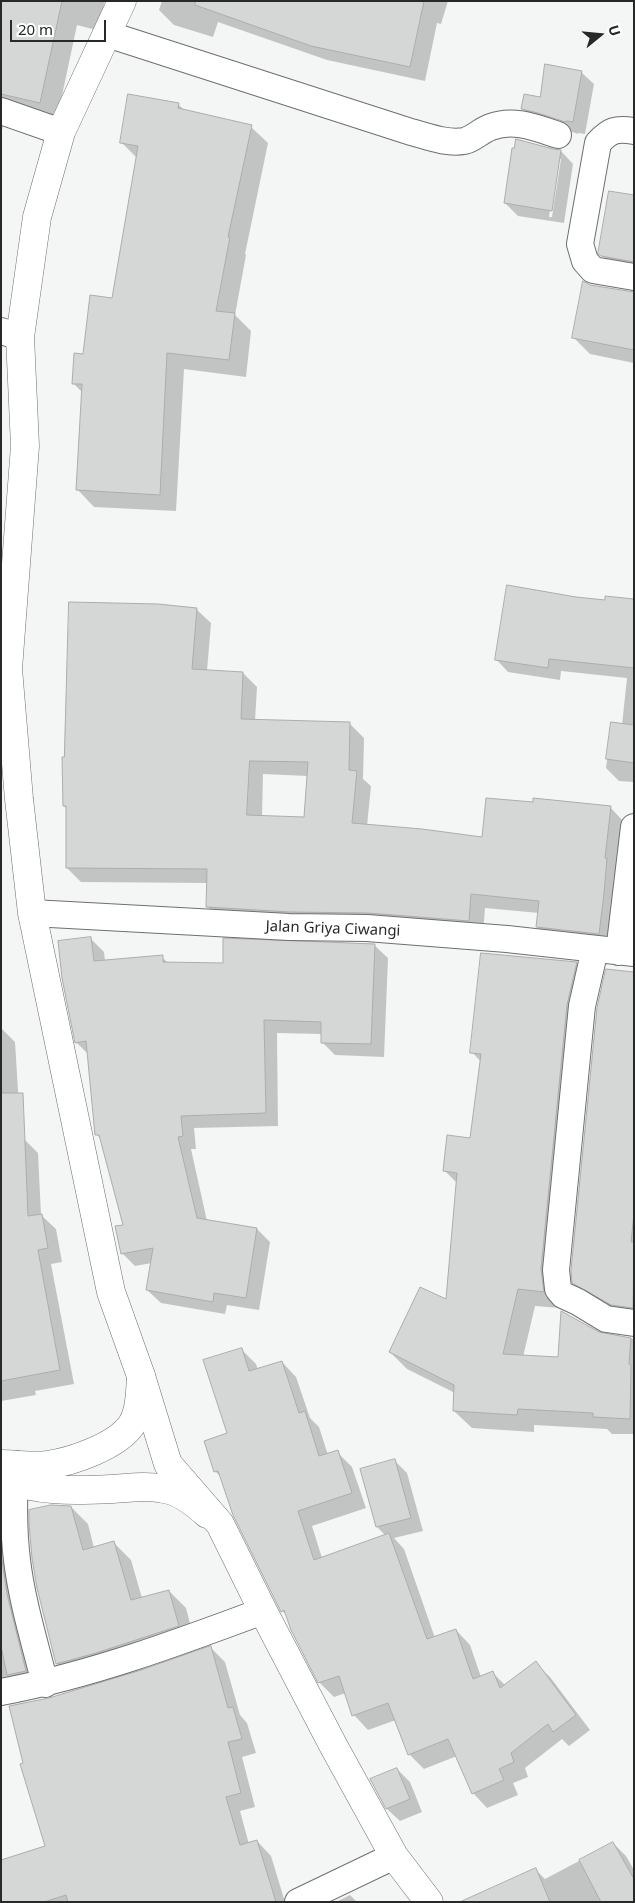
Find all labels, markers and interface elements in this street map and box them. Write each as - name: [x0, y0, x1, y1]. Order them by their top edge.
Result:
- scale bar: [12, 10, 109, 42]
- north arrow: [575, 10, 625, 60]
- text: 20 m: [18, 19, 53, 39]
- text: U: [604, 23, 625, 38]
- street label: Jalan Griya Ciwangi: [265, 918, 401, 940]

